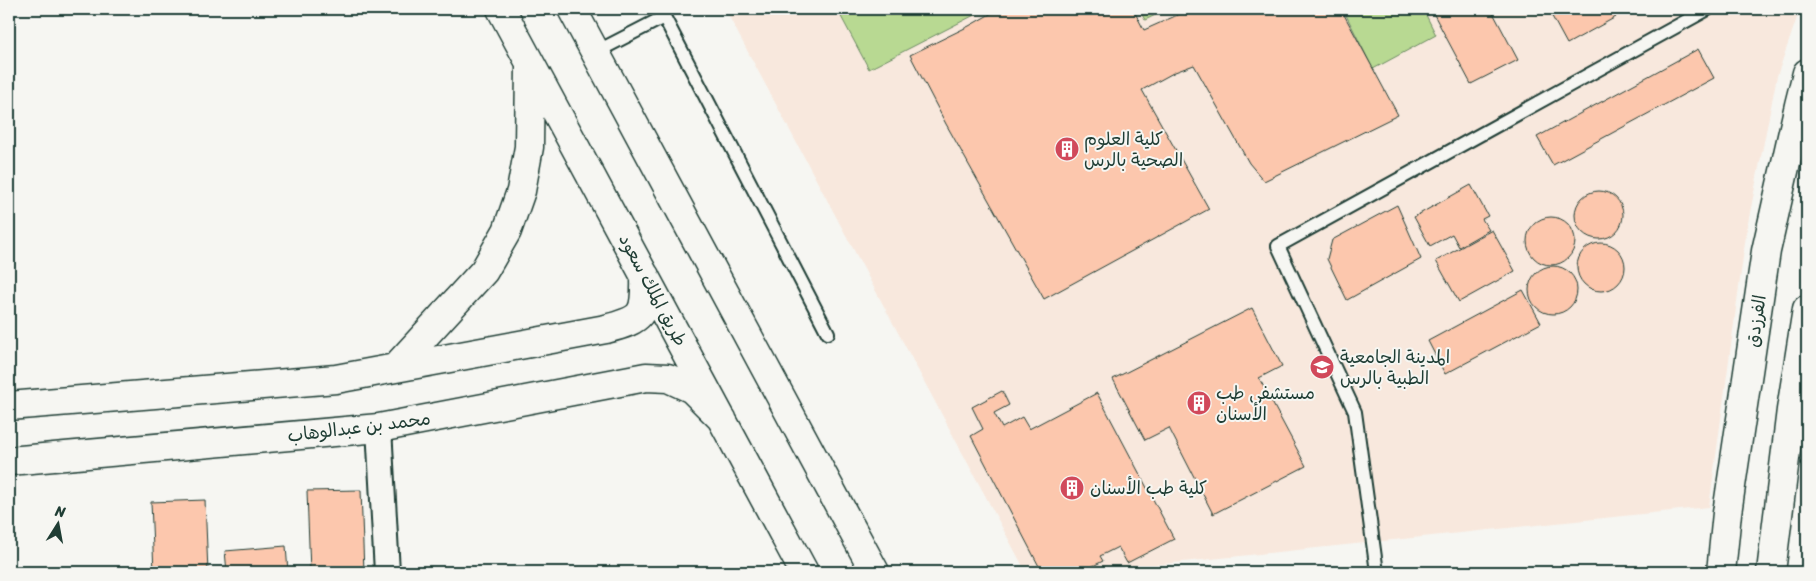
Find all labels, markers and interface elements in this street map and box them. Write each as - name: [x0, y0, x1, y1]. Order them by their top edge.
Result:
- place label: كلية العلوم الصحية بالرس: [1084, 123, 1183, 176]
- building icon: كلية العلوم الصحية بالرس: [1054, 136, 1080, 162]
- street label: طريق الملك سعود: [610, 228, 696, 352]
- street label: الفرزدق: [1736, 293, 1776, 349]
- place label: المدينة الجامعية الطبية بالرس: [1340, 341, 1450, 394]
- school or university icon: المدينة الجامعية الطبية بالرس: [1309, 354, 1335, 380]
- place label: مستشفى طب الأسنان: [1216, 377, 1315, 430]
- building icon: مستشفى طب الأسنان: [1186, 390, 1212, 416]
- street label: محمد بن عبدالوهاب: [286, 402, 432, 452]
- place label: كلية طب الأسنان: [1090, 472, 1208, 504]
- building icon: كلية طب الأسنان: [1059, 475, 1085, 501]
- north arrow: [32, 498, 82, 548]
- text: N: [52, 498, 68, 525]

